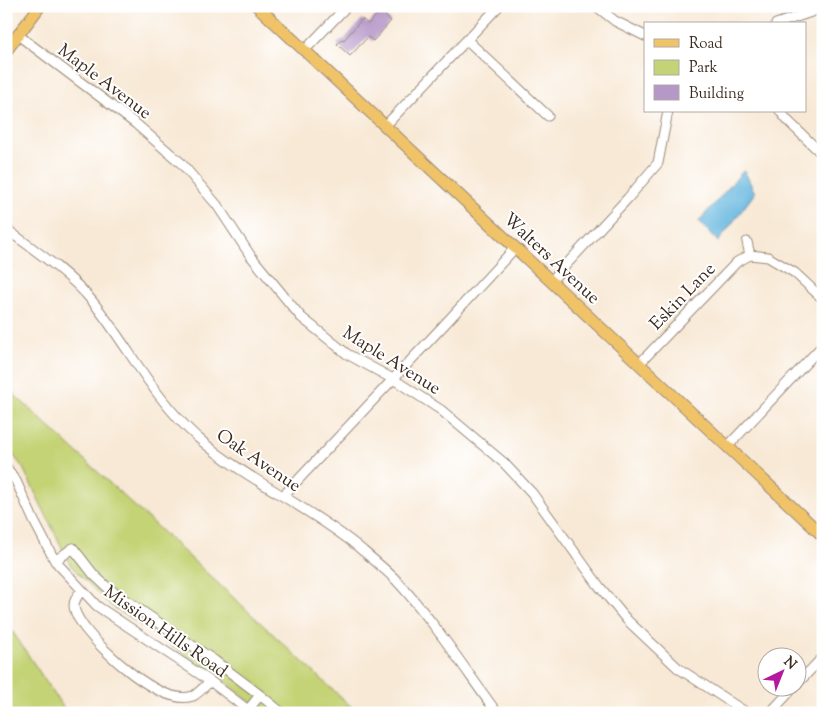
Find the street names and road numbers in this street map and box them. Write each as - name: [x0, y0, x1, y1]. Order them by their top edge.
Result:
- street label: Maple Avenue: [51, 39, 156, 127]
- street label: Walters Avenue: [496, 208, 605, 311]
- street label: Eskin Lane: [644, 258, 722, 337]
- street label: Maple Avenue: [337, 321, 445, 402]
- street label: Oak Avenue: [210, 424, 306, 500]
- street label: Mission Hills Road: [98, 580, 232, 685]

